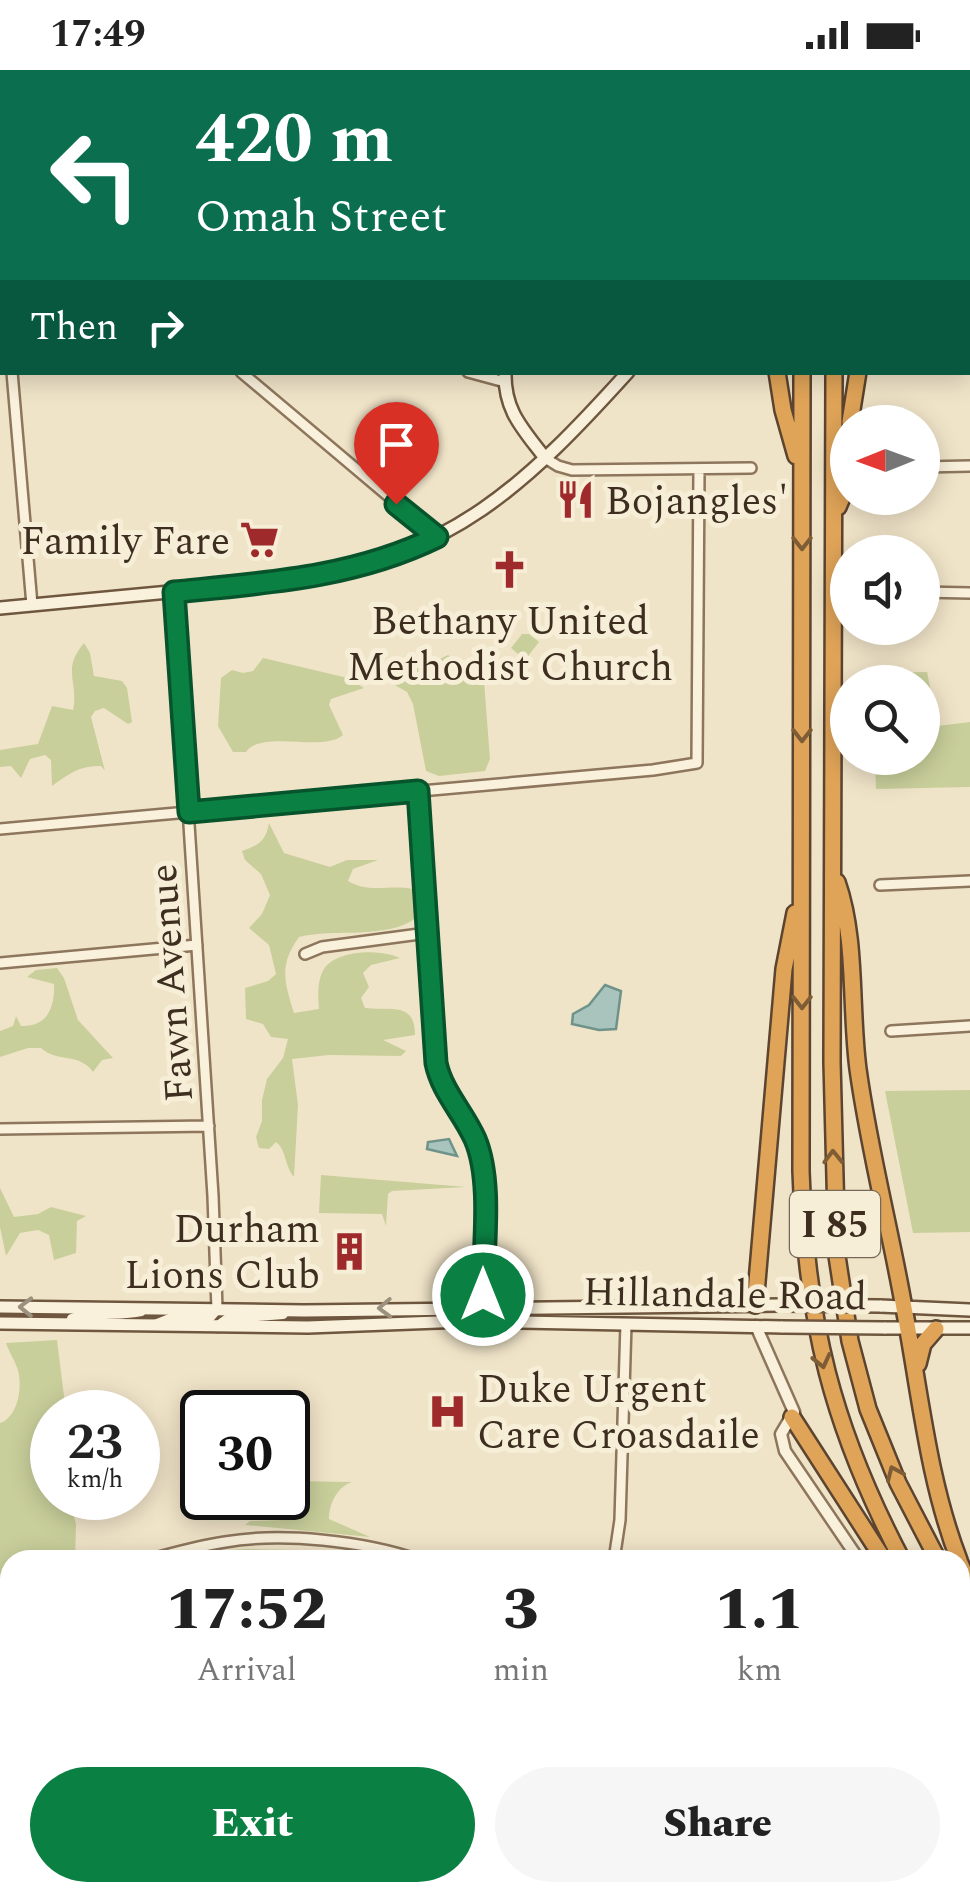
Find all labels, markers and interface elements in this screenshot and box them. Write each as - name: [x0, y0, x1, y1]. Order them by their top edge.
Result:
- text: 17:49: [50, 6, 145, 64]
- text: 420 m: [195, 87, 393, 193]
- icon: left: [30, 110, 160, 240]
- text: Omah Street: [195, 183, 447, 252]
- text: Then: [30, 299, 118, 357]
- icon: right: [138, 300, 193, 355]
- pin: [354, 402, 439, 505]
- north arrow: [830, 405, 940, 515]
- map controls: [830, 405, 940, 775]
- icon: arrive: [369, 417, 424, 472]
- place label: Bojangles': [605, 472, 788, 533]
- restaurant icon: Bojangles': [554, 479, 596, 521]
- place label: Family Fare: [20, 512, 230, 573]
- supermarket icon: Family Fare: [239, 519, 281, 561]
- button: sound: [830, 535, 940, 645]
- one-way arrow: [791, 536, 813, 551]
- church icon: Bethany United Methodist Church: [489, 549, 531, 591]
- place label: Bethany United Methodist Church: [347, 592, 673, 699]
- button: search: [830, 665, 940, 775]
- one-way arrow: [791, 728, 813, 744]
- street label: Fawn Avenue: [134, 862, 211, 1104]
- one-way arrow: [791, 996, 813, 1011]
- one-way arrow: [822, 1148, 844, 1164]
- road number: I 85: [790, 1191, 880, 1257]
- place label: Durham Lions Club: [124, 1200, 320, 1307]
- building icon: Durham Lions Club: [329, 1230, 371, 1272]
- position arrow: [431, 1243, 535, 1347]
- street label: Hillandale Road: [582, 1263, 868, 1328]
- one-way arrow: [17, 1297, 33, 1318]
- one-way arrow: [377, 1298, 393, 1319]
- one-way arrow: [810, 1352, 831, 1369]
- place label: Duke Urgent Care Croasdaile: [477, 1360, 760, 1467]
- speed limit sign: 30: [180, 1390, 310, 1520]
- hospital icon: Duke Urgent Care Croasdaile: [426, 1390, 468, 1432]
- text: 23: [67, 1405, 123, 1481]
- text: km/h: [67, 1461, 123, 1499]
- one-way arrow: [886, 1465, 906, 1483]
- text: 17:52: [166, 1564, 327, 1656]
- text: 3: [503, 1564, 539, 1656]
- text: 1.1: [715, 1564, 804, 1656]
- text: Arrival: [197, 1646, 296, 1695]
- text: min: [493, 1646, 549, 1695]
- text: km: [737, 1646, 782, 1695]
- button: Exit: [30, 1767, 475, 1882]
- button: Share: [495, 1767, 940, 1882]

